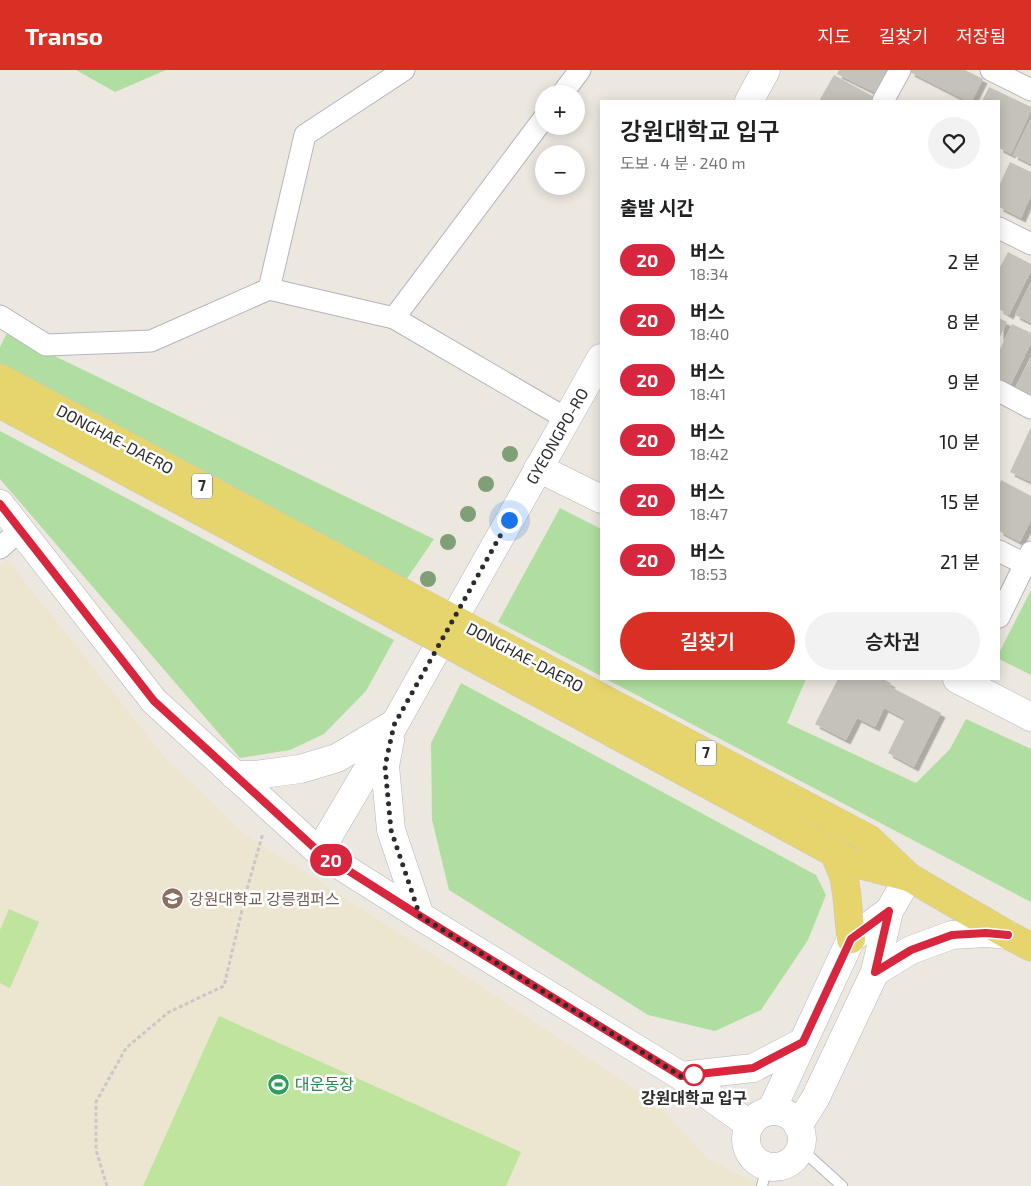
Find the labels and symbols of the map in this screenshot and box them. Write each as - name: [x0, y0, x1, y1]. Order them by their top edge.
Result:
- street label: GYEONGPO-RO: [521, 384, 592, 487]
- street label: DONGHAE-DAERO: [54, 400, 177, 477]
- road number: 7: [192, 474, 212, 498]
- your location: [497, 508, 522, 533]
- street label: DONGHAE-DAERO: [464, 618, 587, 695]
- road number: 7: [696, 740, 716, 766]
- line badge: 20: [308, 844, 354, 876]
- school or university icon: 강원대학교 강릉캠퍼스: [161, 887, 185, 911]
- place label: 강원대학교 강릉캠퍼스: [189, 889, 340, 908]
- marker: 강원대학교 입구: [683, 1064, 705, 1086]
- sports icon: 대운동장: [267, 1072, 291, 1096]
- place label: 대운동장: [295, 1074, 354, 1093]
- place label: 강원대학교 입구: [641, 1088, 747, 1107]

